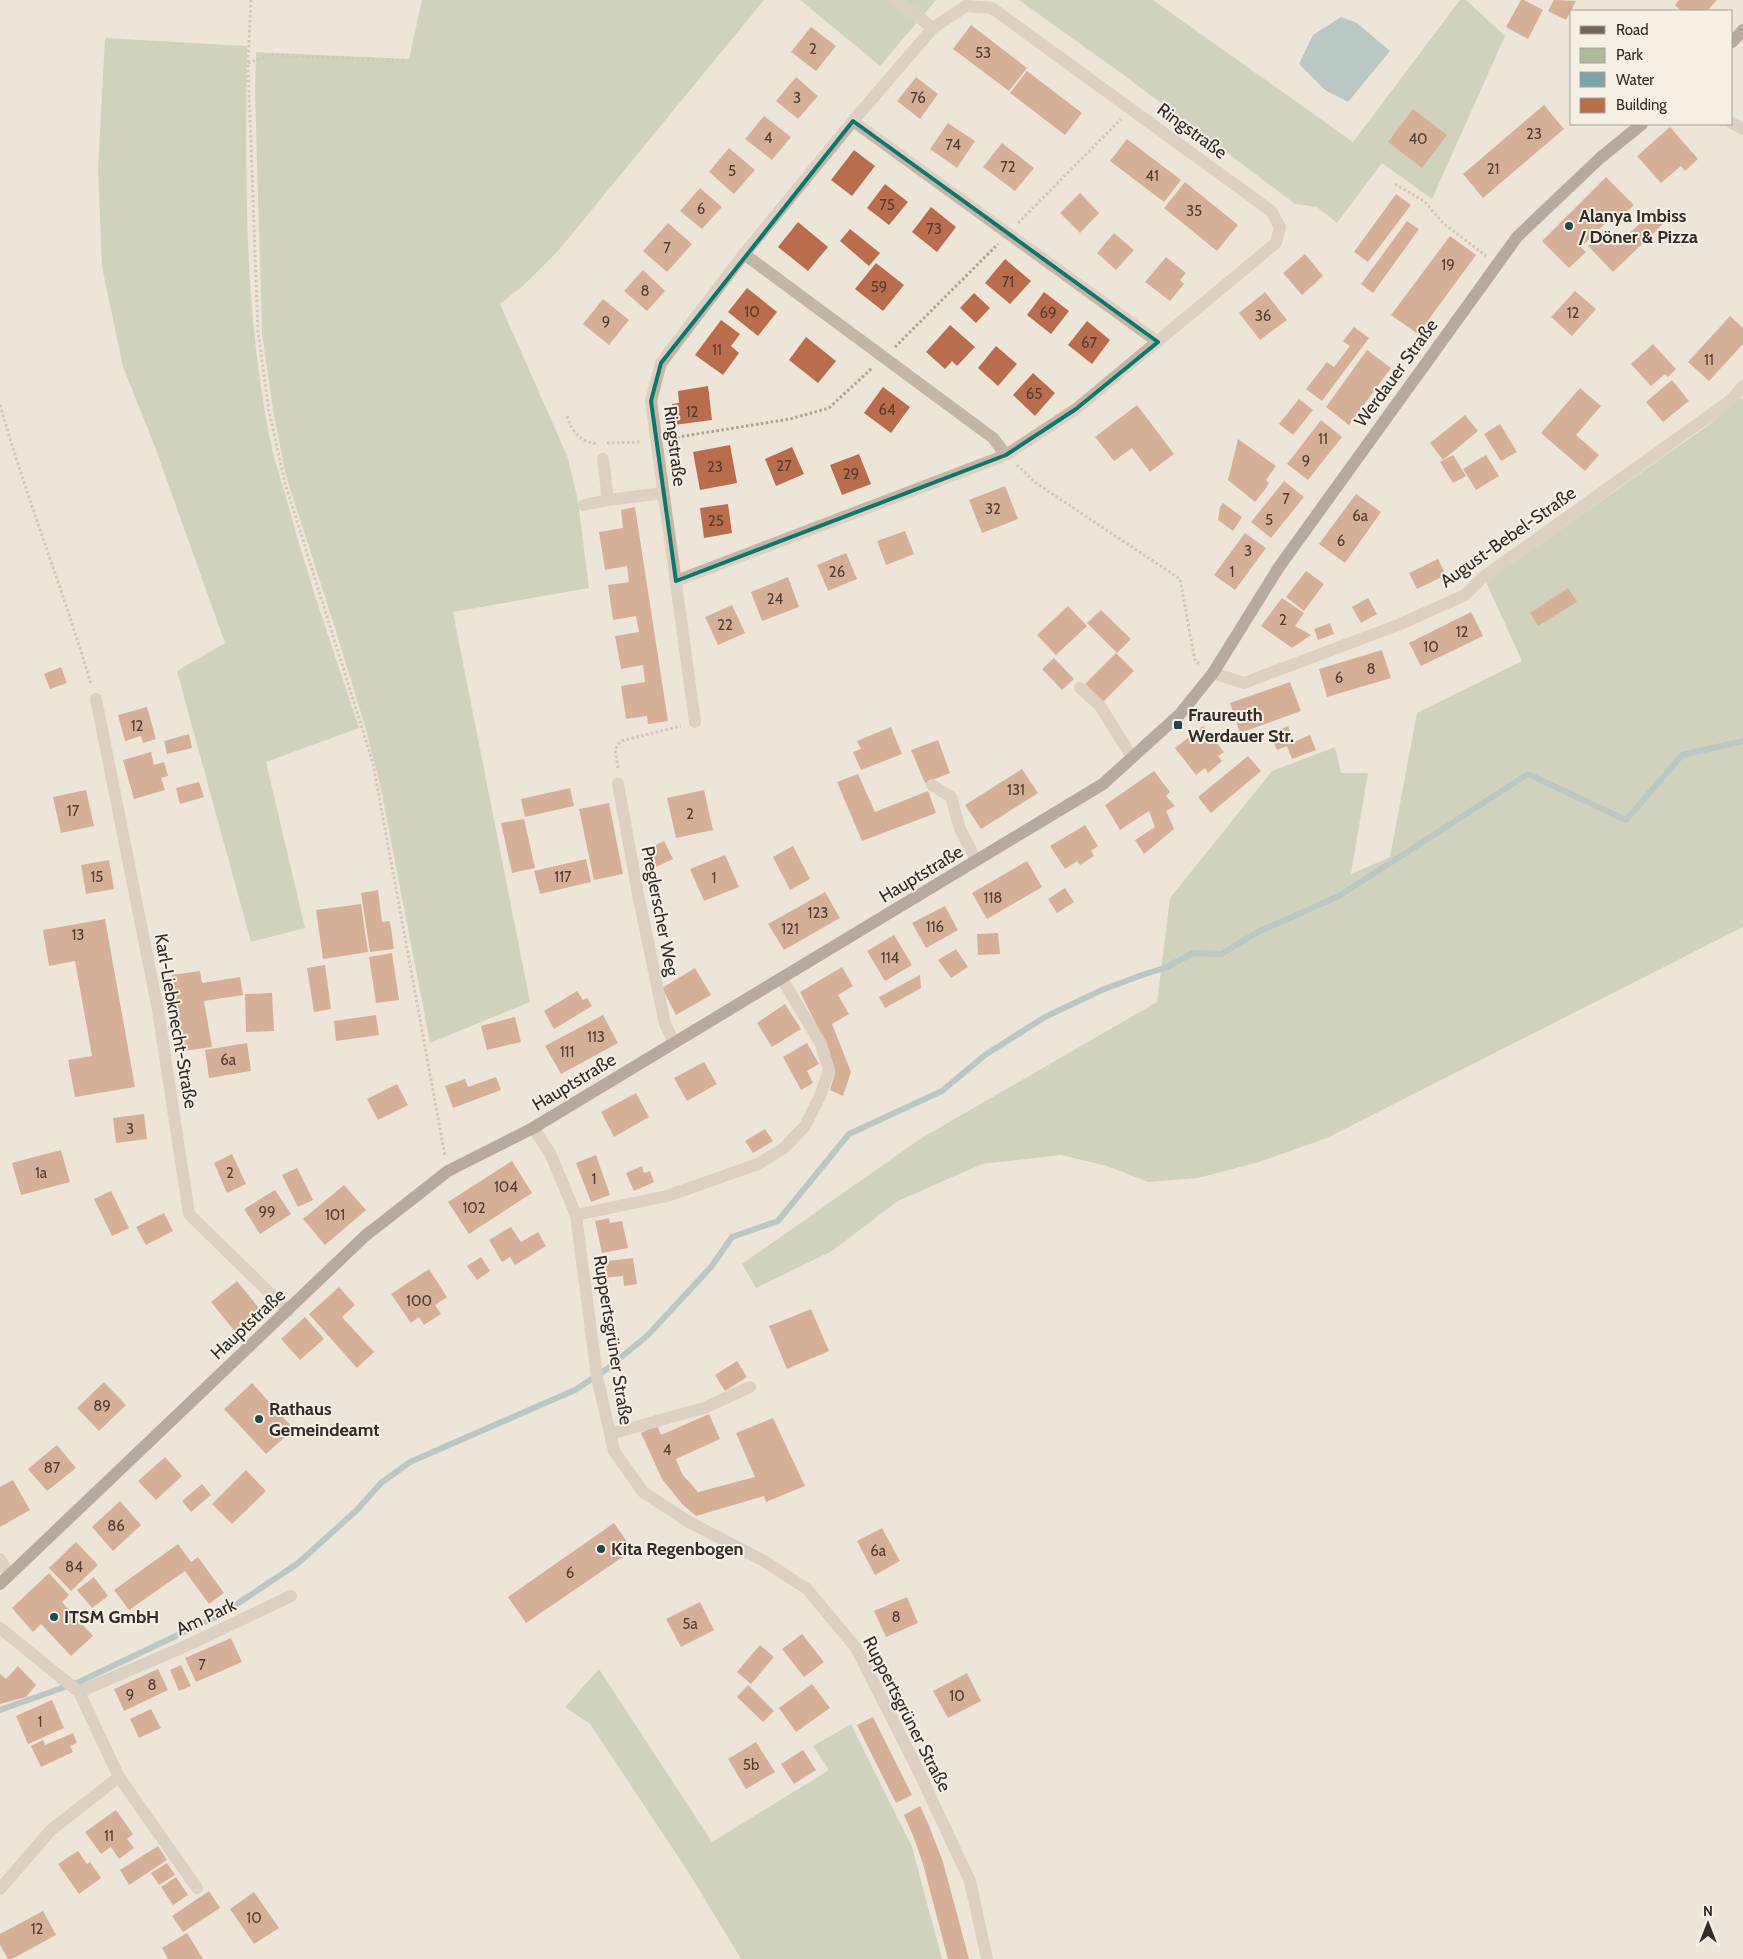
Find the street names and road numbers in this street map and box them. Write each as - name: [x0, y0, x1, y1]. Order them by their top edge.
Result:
- street label: Ringstraße: [1153, 98, 1231, 164]
- street label: Werdauer Straße: [1349, 315, 1443, 431]
- street label: Ringstraße: [659, 405, 691, 487]
- street label: August-Bebel-Straße: [1436, 482, 1580, 592]
- street label: Hauptstraße: [875, 840, 967, 908]
- street label: Preglerscher Weg: [637, 844, 684, 979]
- street label: Karl-Liebknecht-Straße: [150, 932, 202, 1110]
- street label: Hauptstraße: [528, 1048, 620, 1116]
- street label: Ruppertsgrüner Straße: [589, 1254, 637, 1426]
- street label: Hauptstraße: [206, 1284, 290, 1364]
- street label: Am Park: [173, 1593, 240, 1640]
- street label: Ruppertsgrüner Straße: [858, 1633, 956, 1795]

